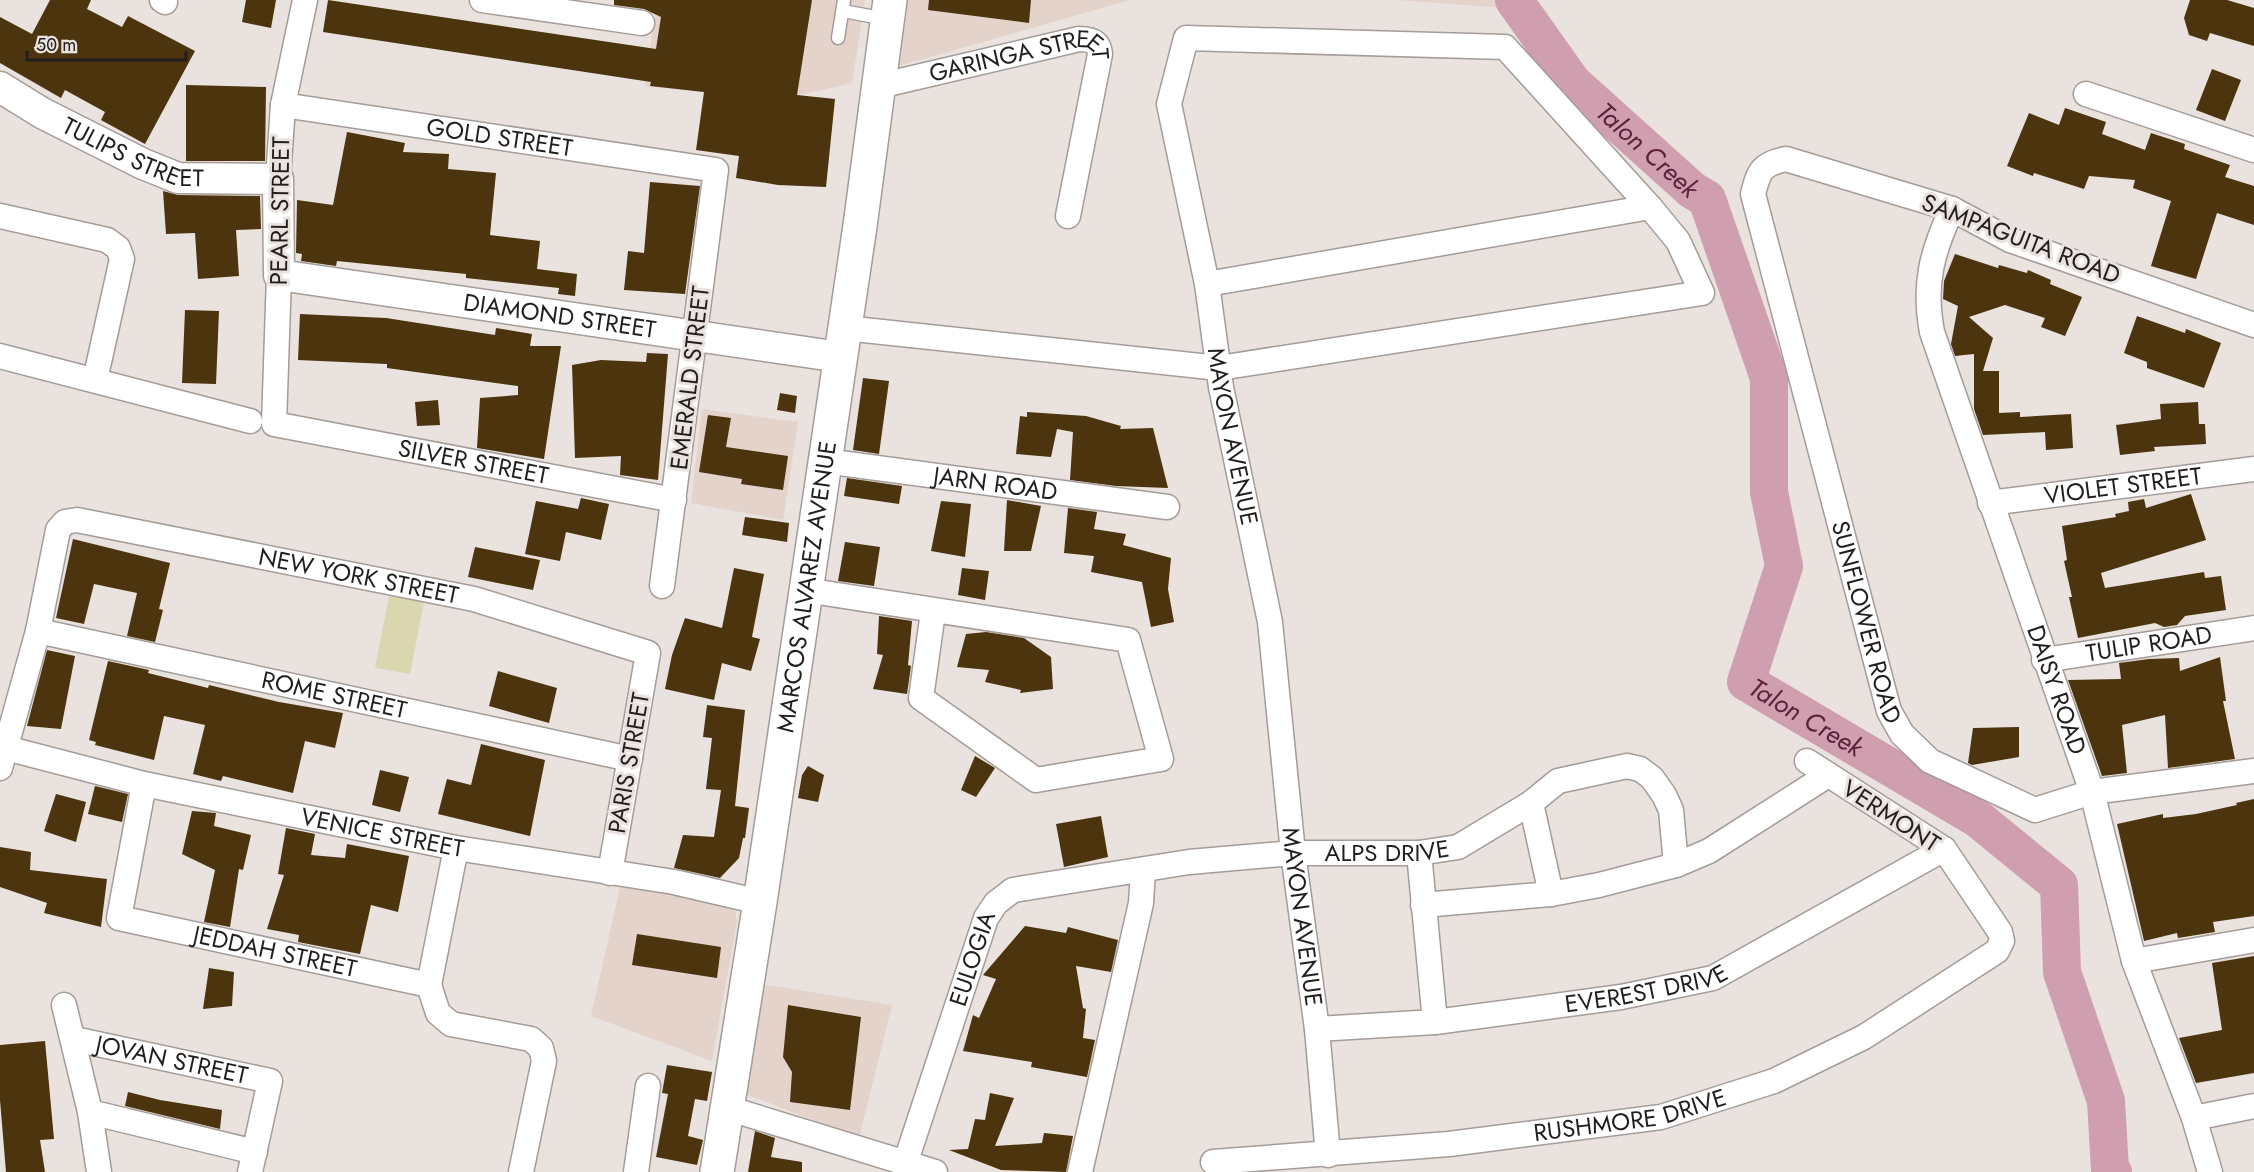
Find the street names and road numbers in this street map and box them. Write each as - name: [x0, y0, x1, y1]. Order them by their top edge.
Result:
- street label: GARINGA STREET: [926, 21, 1118, 91]
- street label: TULIPS STREET: [56, 108, 204, 195]
- street label: GOLD STREET: [424, 109, 575, 165]
- street label: PEARL STREET: [261, 136, 298, 286]
- street label: SAMPAGUITA ROAD: [1917, 185, 2126, 293]
- street label: DIAMOND STREET: [461, 284, 658, 347]
- street label: EMERALD STREET: [661, 284, 718, 472]
- street label: MAYON AVENUE: [1199, 346, 1267, 528]
- street label: SILVER STREET: [395, 430, 552, 493]
- street label: MARCOS ALVAREZ AVENUE: [767, 439, 845, 735]
- street label: JARN ROAD: [928, 457, 1060, 509]
- street label: VIOLET STREET: [2042, 458, 2204, 513]
- street label: SUNFLOWER ROAD: [1823, 517, 1911, 730]
- street label: NEW YORK STREET: [255, 539, 462, 613]
- street label: TULIP ROAD: [2083, 617, 2214, 670]
- street label: DAISY ROAD: [2018, 620, 2096, 759]
- street label: ROME STREET: [258, 662, 410, 727]
- street label: PARIS STREET: [599, 690, 658, 836]
- street label: VERMONT: [1835, 771, 1947, 860]
- street label: VENICE STREET: [298, 799, 466, 866]
- street label: MAYON AVENUE: [1274, 826, 1332, 1008]
- street label: ALPS DRIVE: [1325, 831, 1452, 870]
- street label: EULOGIA: [940, 907, 1004, 1011]
- street label: JEDDAH STREET: [187, 916, 360, 986]
- street label: EVEREST DRIVE: [1563, 955, 1734, 1021]
- street label: JOVAN STREET: [90, 1026, 251, 1093]
- street label: RUSHMORE DRIVE: [1531, 1079, 1730, 1150]

